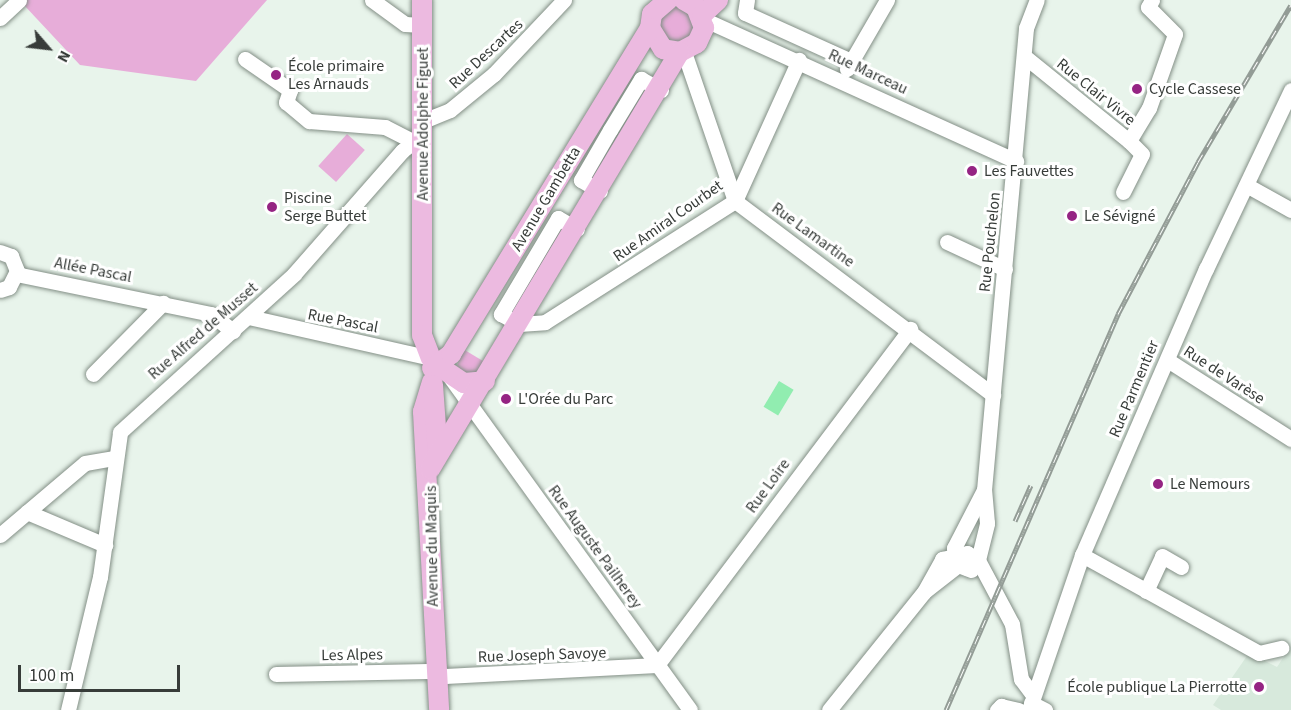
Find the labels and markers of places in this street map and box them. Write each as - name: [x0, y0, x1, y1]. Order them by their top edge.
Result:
- place label: École primaire Les Arnauds: [288, 56, 384, 94]
- marker: École primaire Les Arnauds: [269, 68, 283, 82]
- place label: Cycle Cassese: [1149, 79, 1241, 99]
- marker: Cycle Cassese: [1130, 82, 1144, 96]
- place label: Les Fauvettes: [984, 161, 1074, 181]
- marker: Les Fauvettes: [965, 164, 979, 178]
- place label: Piscine Serge Buttet: [284, 188, 366, 226]
- marker: Piscine Serge Buttet: [265, 200, 279, 214]
- place label: Le Sévigné: [1084, 206, 1155, 226]
- marker: Le Sévigné: [1065, 209, 1079, 223]
- place label: L'Orée du Parc: [518, 389, 613, 409]
- marker: L'Orée du Parc: [499, 392, 513, 406]
- place label: Le Nemours: [1170, 474, 1250, 494]
- marker: Le Nemours: [1151, 477, 1165, 491]
- place label: École publique La Pierrotte: [1067, 677, 1247, 697]
- marker: École publique La Pierrotte: [1252, 680, 1266, 694]

